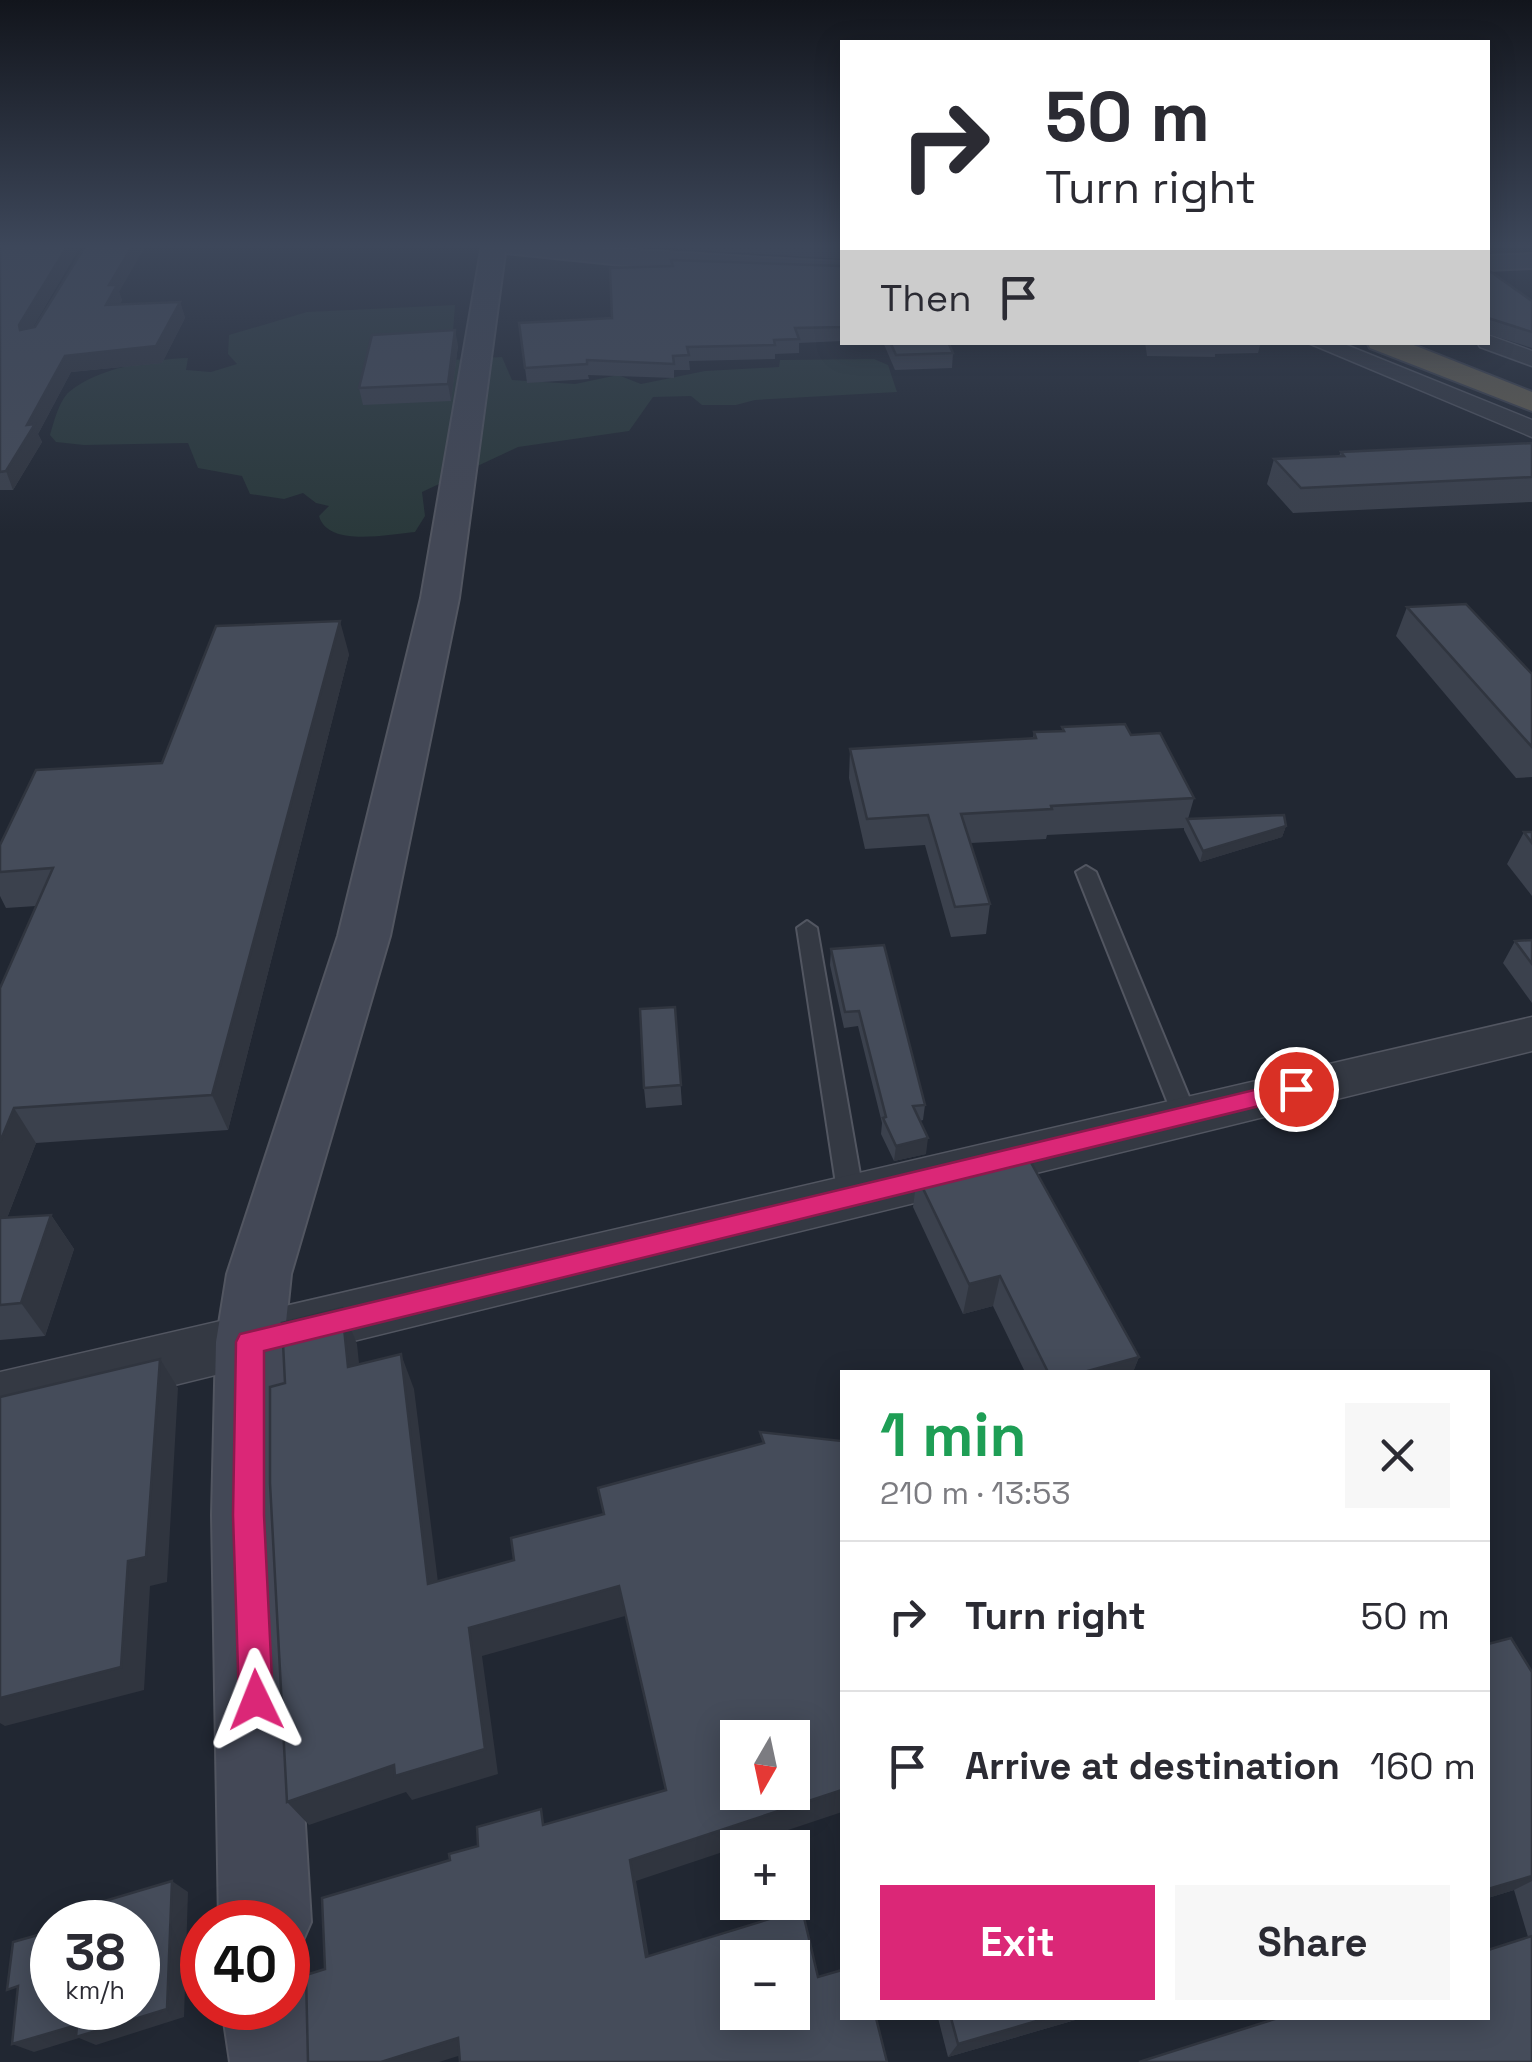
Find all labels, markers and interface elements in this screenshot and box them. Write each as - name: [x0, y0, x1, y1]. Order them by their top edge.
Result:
- text: 50 m: [1045, 72, 1210, 161]
- icon: right: [880, 80, 1010, 210]
- text: Turn right: [1045, 159, 1256, 216]
- icon: arrive: [991, 270, 1046, 325]
- text: Then: [880, 274, 971, 322]
- pin: [1254, 1047, 1339, 1132]
- icon: arrive: [1269, 1062, 1324, 1117]
- text: 1 min: [880, 1397, 1027, 1474]
- button: close: [1345, 1403, 1450, 1508]
- text: 210 m · 13:53: [880, 1473, 1071, 1513]
- icon: right: [880, 1589, 935, 1644]
- text: Turn right: [965, 1592, 1146, 1640]
- text: 50 m: [1360, 1592, 1450, 1640]
- position arrow: [204, 1648, 308, 1752]
- north arrow: [720, 1720, 810, 1810]
- map controls: [720, 1720, 810, 2030]
- icon: arrive: [880, 1739, 935, 1794]
- text: Arrive at destination: [965, 1742, 1340, 1790]
- text: 160 m: [1370, 1742, 1476, 1790]
- button: +: [720, 1830, 810, 1920]
- button: Exit: [880, 1885, 1155, 2000]
- button: Share: [1175, 1885, 1450, 2000]
- speed limit sign: 40: [180, 1900, 310, 2030]
- text: 38: [65, 1921, 125, 1985]
- button: −: [720, 1940, 810, 2030]
- text: km/h: [65, 1974, 125, 2006]

